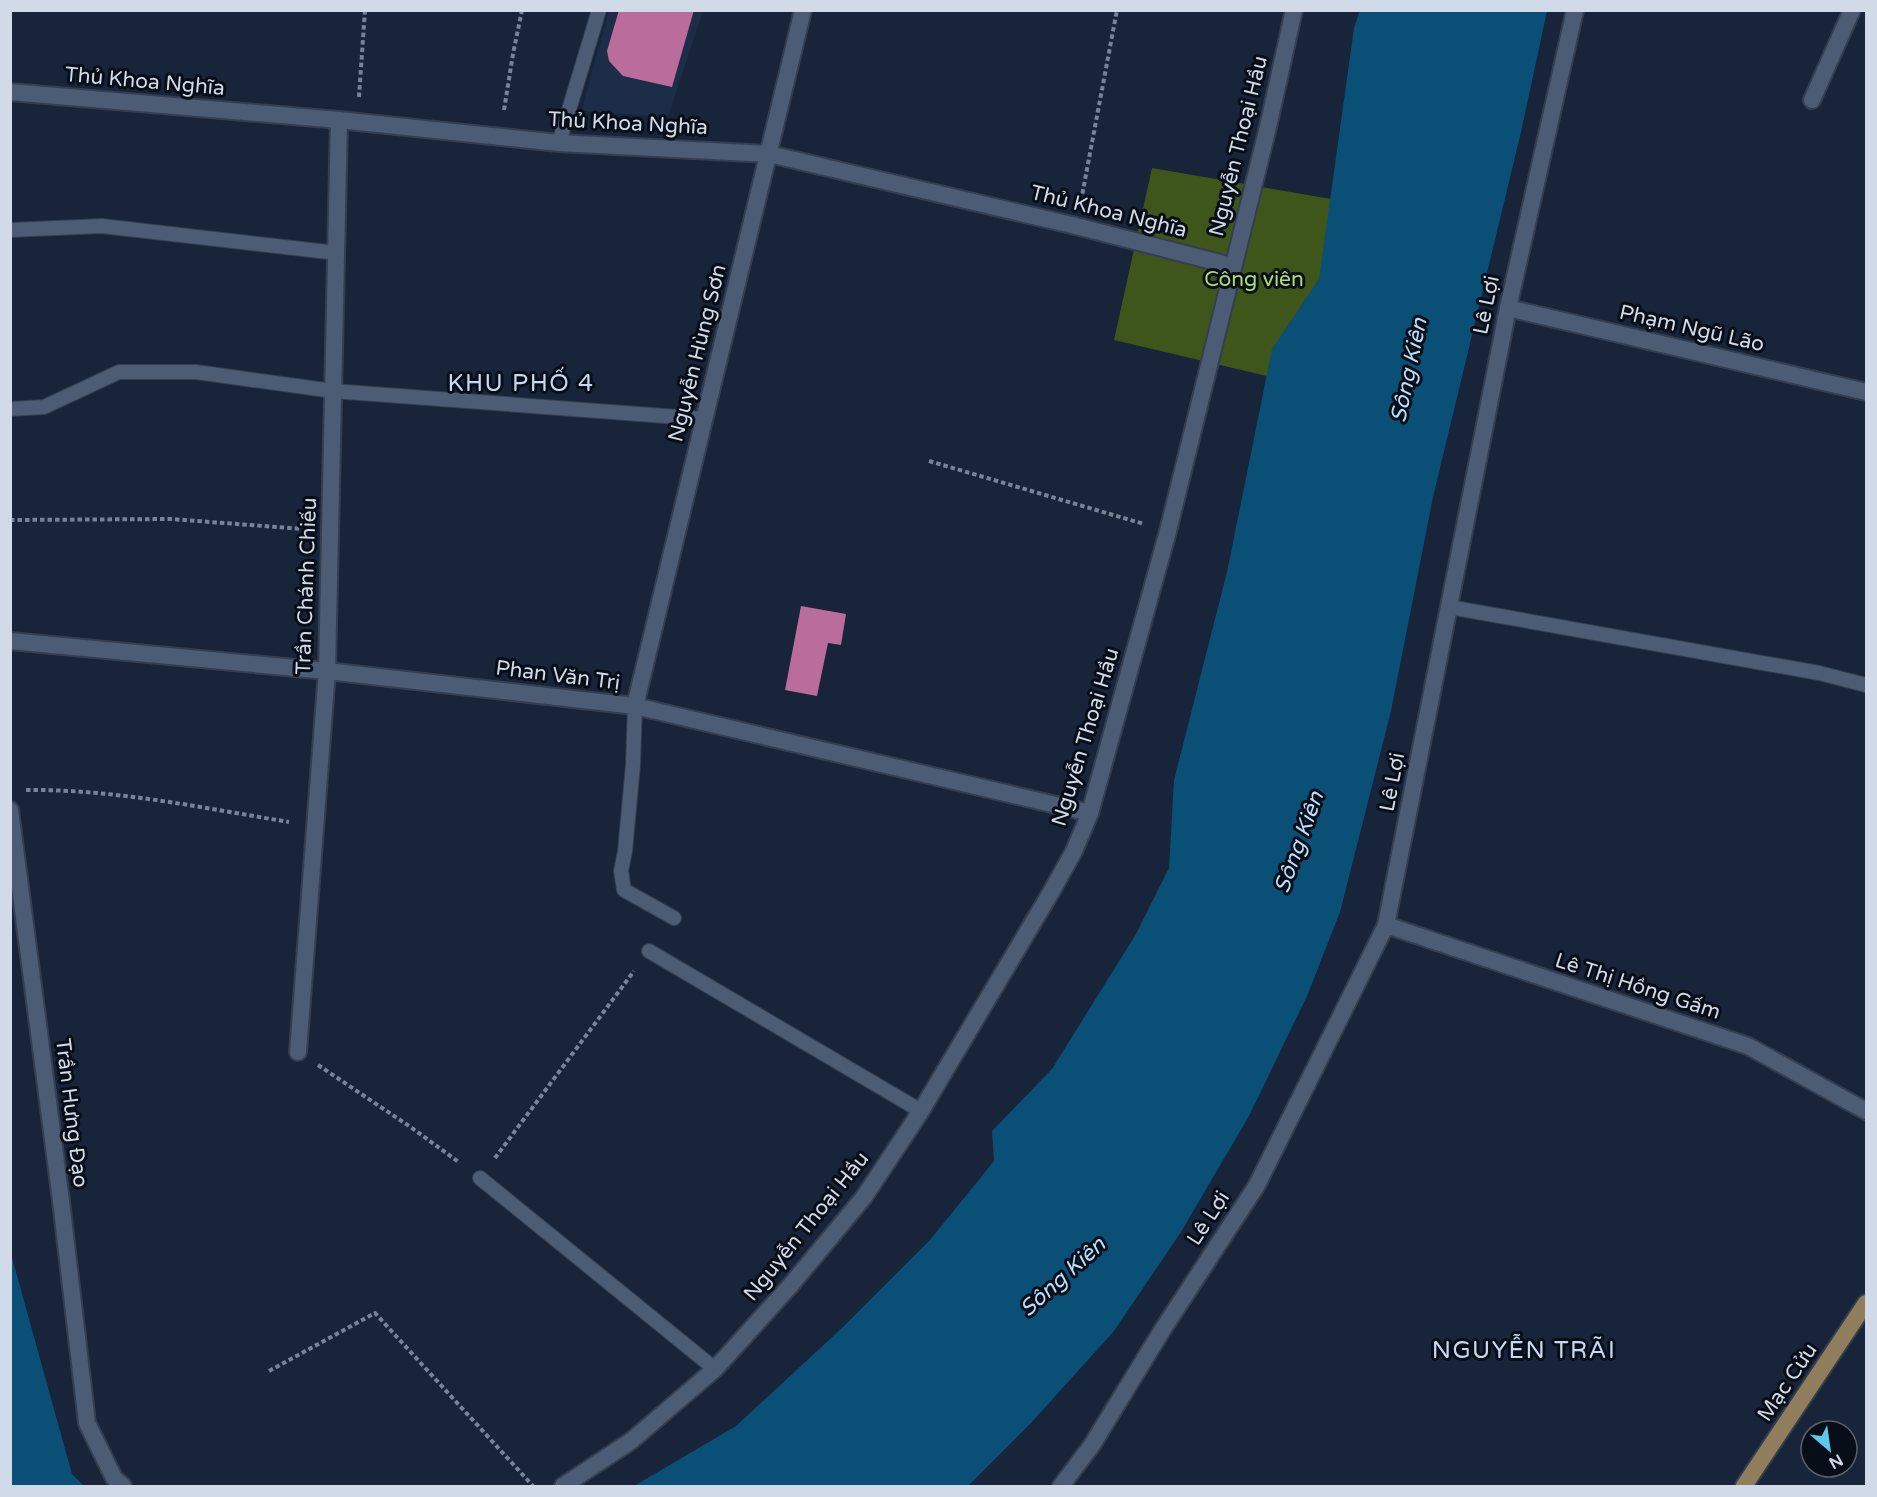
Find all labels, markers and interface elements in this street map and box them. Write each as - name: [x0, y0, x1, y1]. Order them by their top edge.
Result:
- street label: Nguyễn Thoại Hầu: [1204, 53, 1273, 239]
- street label: Thủ Khoa Nghĩa: [64, 62, 226, 101]
- street label: Thủ Khoa Nghĩa: [547, 107, 709, 140]
- street label: Thủ Khoa Nghĩa: [1028, 180, 1190, 243]
- street label: Nguyễn Hùng Sơn: [663, 262, 732, 445]
- park label: Công viên: [1204, 267, 1304, 292]
- street label: Lê Lợi: [1468, 273, 1505, 337]
- street label: Phạm Ngũ Lão: [1617, 300, 1767, 357]
- water label: Sông Kiên: [1385, 315, 1433, 425]
- district label: KHU PHỐ 4: [447, 366, 595, 398]
- street label: Trần Chánh Chiếu: [291, 497, 322, 675]
- street label: Nguyễn Thoại Hầu: [1046, 645, 1124, 829]
- street label: Phan Văn Trị: [494, 655, 622, 696]
- street label: Lê Lợi: [1375, 750, 1410, 814]
- water label: Sông Kiên: [1269, 788, 1329, 897]
- street label: Lê Thị Hồng Gấm: [1552, 948, 1724, 1025]
- street label: Trần Hưng Đạo: [50, 1037, 93, 1189]
- street label: Nguyễn Thoại Hầu: [738, 1147, 874, 1306]
- street label: Lê Lợi: [1182, 1186, 1235, 1250]
- water label: Sông Kiên: [1015, 1231, 1111, 1322]
- district label: NGUYỄN TRÃI: [1432, 1334, 1616, 1365]
- street label: Mạc Cửu: [1752, 1338, 1823, 1426]
- north arrow: [1799, 1419, 1859, 1479]
- text: N: [1825, 1449, 1846, 1473]

